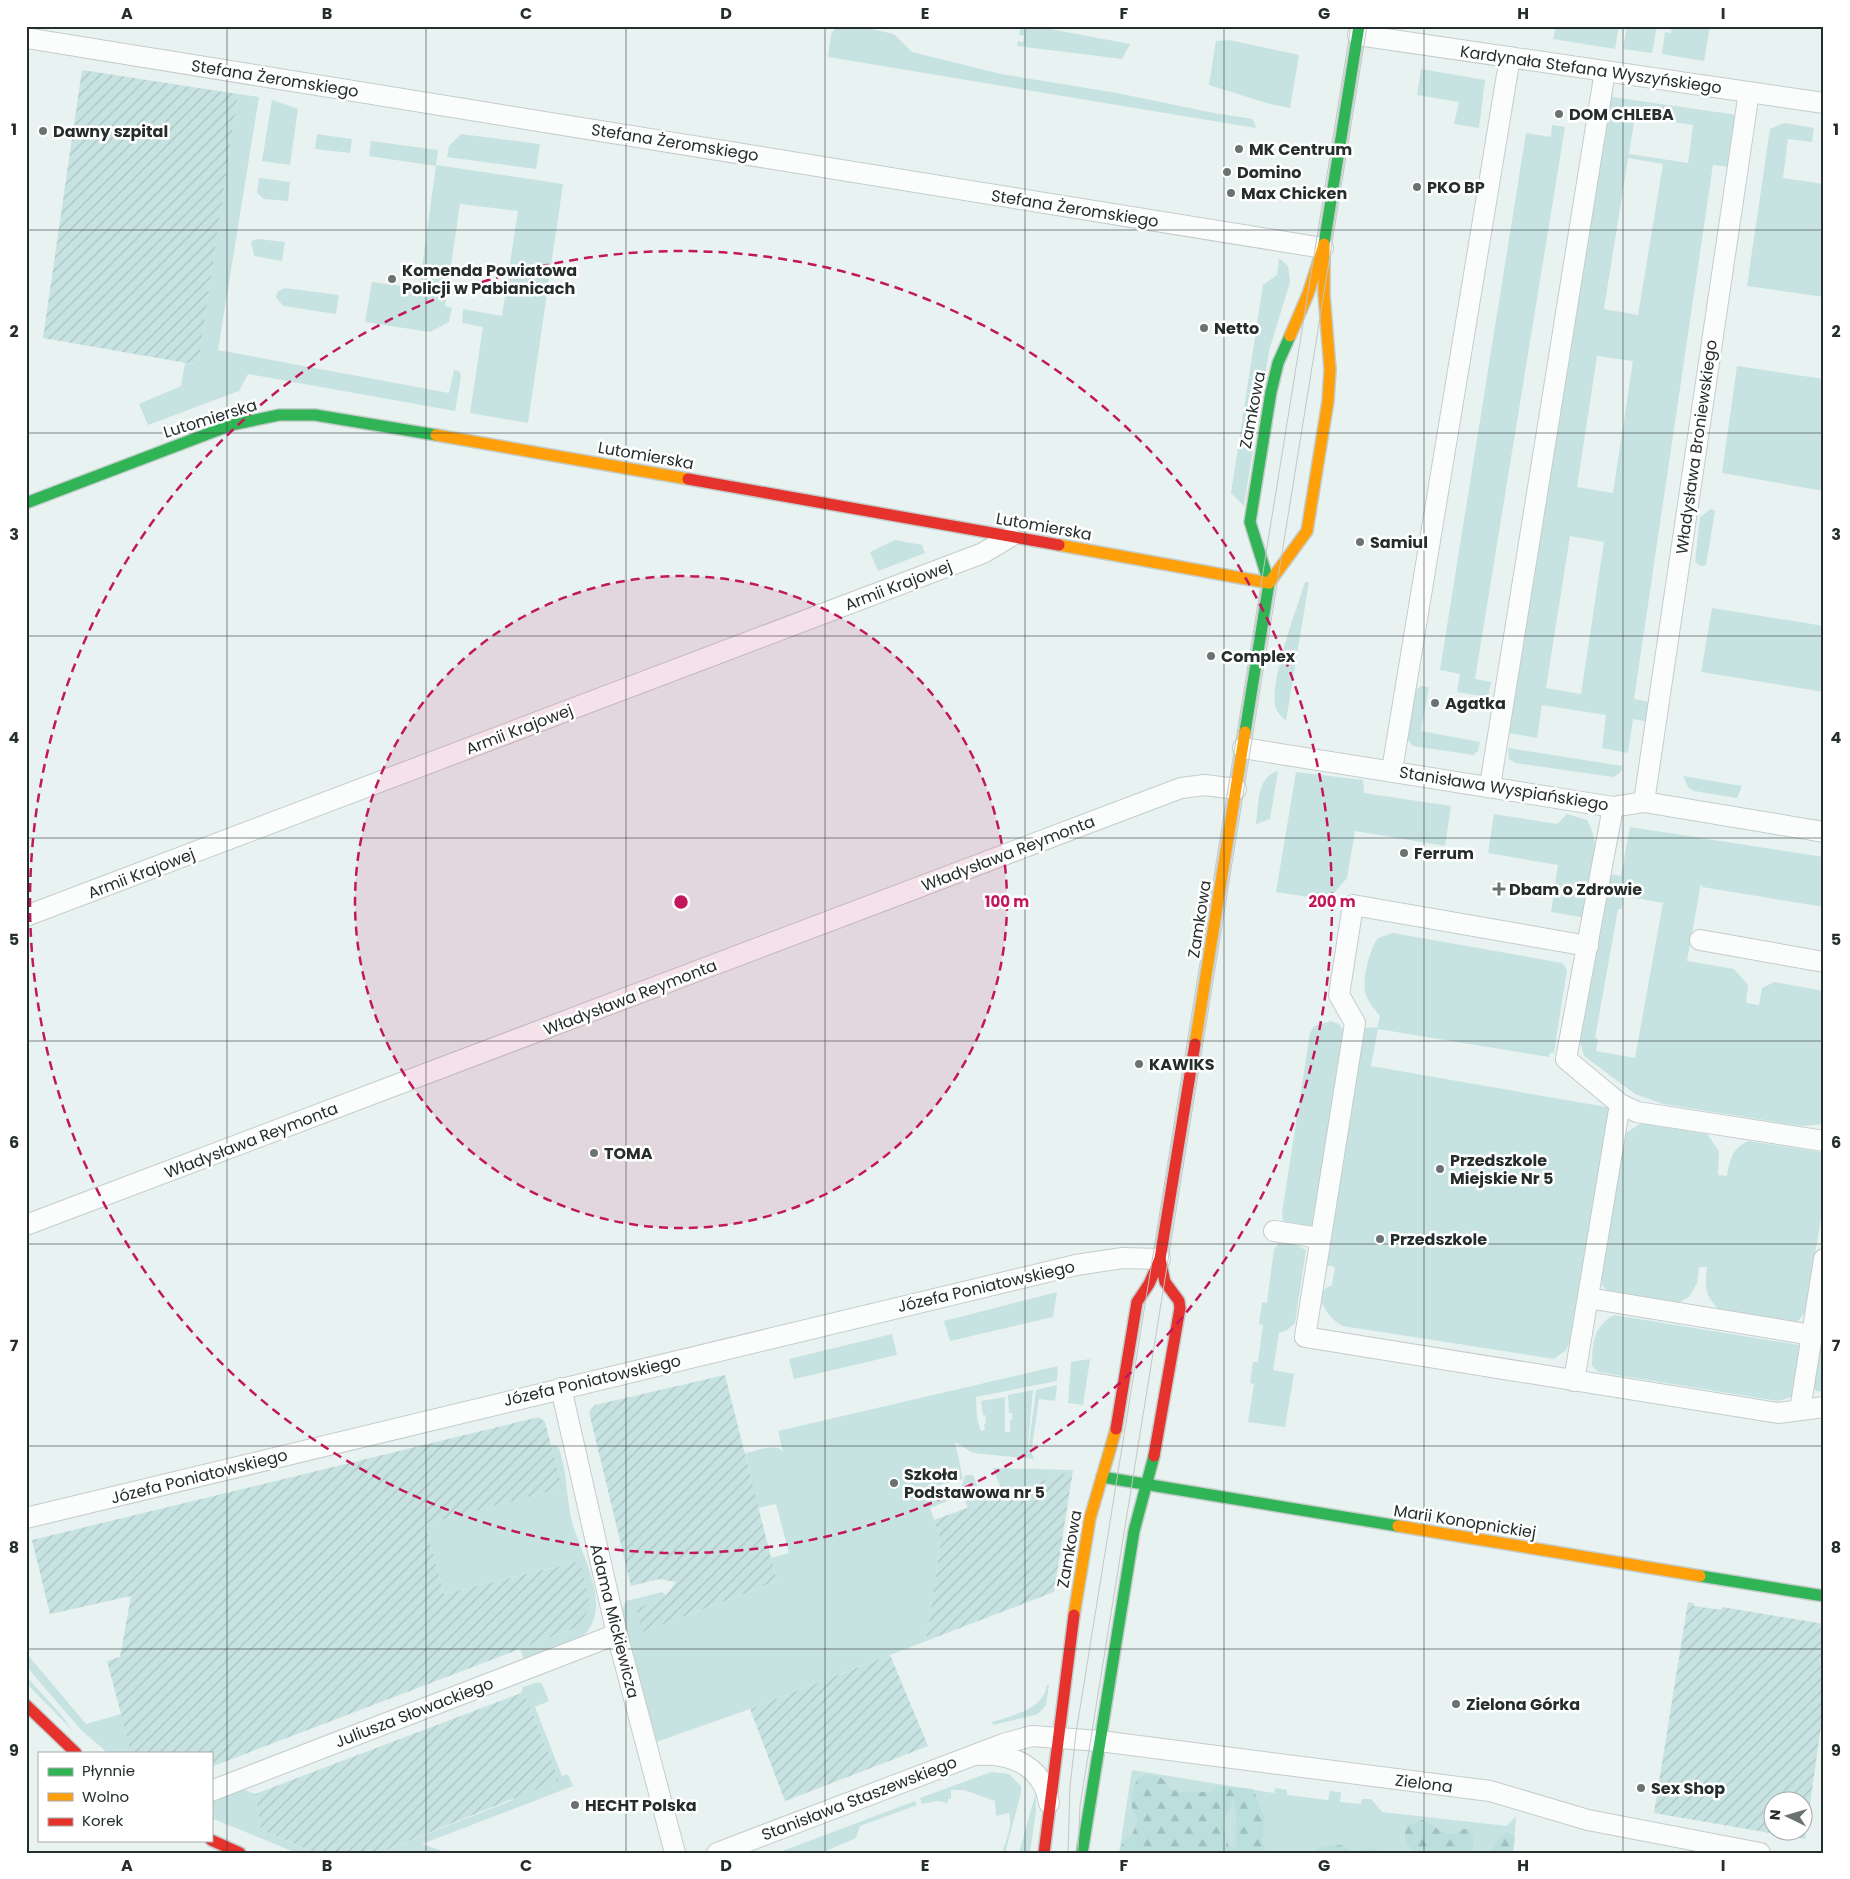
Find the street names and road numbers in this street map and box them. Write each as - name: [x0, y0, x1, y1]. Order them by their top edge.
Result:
- street label: Kardynała Stefana Wyszyńskiego: [1459, 40, 1723, 99]
- street label: Stefana Żeromskiego: [190, 54, 360, 103]
- street label: Stefana Żeromskiego: [590, 118, 760, 167]
- street label: Stefana Żeromskiego: [990, 184, 1160, 233]
- street label: Władysława Broniewskiego: [1670, 338, 1723, 556]
- street label: Zamkowa: [1234, 369, 1271, 451]
- street label: Lutomierska: [160, 393, 260, 444]
- street label: Lutomierska: [596, 436, 696, 475]
- street label: Lutomierska: [994, 507, 1094, 546]
- street label: Armii Krajowej: [841, 554, 955, 616]
- street label: Armii Krajowej: [462, 698, 576, 760]
- street label: Stanisława Wyspiańskiego: [1397, 761, 1610, 816]
- street label: Władysława Reymonta: [918, 810, 1098, 897]
- street label: Armii Krajowej: [84, 842, 198, 904]
- street label: Zamkowa: [1182, 879, 1217, 960]
- street label: Władysława Reymonta: [540, 954, 720, 1041]
- street label: Władysława Reymonta: [161, 1097, 341, 1184]
- street label: Józefa Poniatowskiego: [895, 1255, 1077, 1318]
- street label: Józefa Poniatowskiego: [501, 1349, 683, 1412]
- street label: Józefa Poniatowskiego: [108, 1443, 290, 1510]
- street label: Marii Konopnickiej: [1392, 1499, 1538, 1544]
- street label: Zamkowa: [1051, 1508, 1088, 1590]
- street label: Adama Mickiewicza: [584, 1542, 645, 1701]
- street label: Juliusza Słowackiego: [332, 1672, 497, 1753]
- street label: Stanisława Staszewskiego: [758, 1750, 960, 1846]
- street label: Zielona: [1394, 1769, 1454, 1798]

